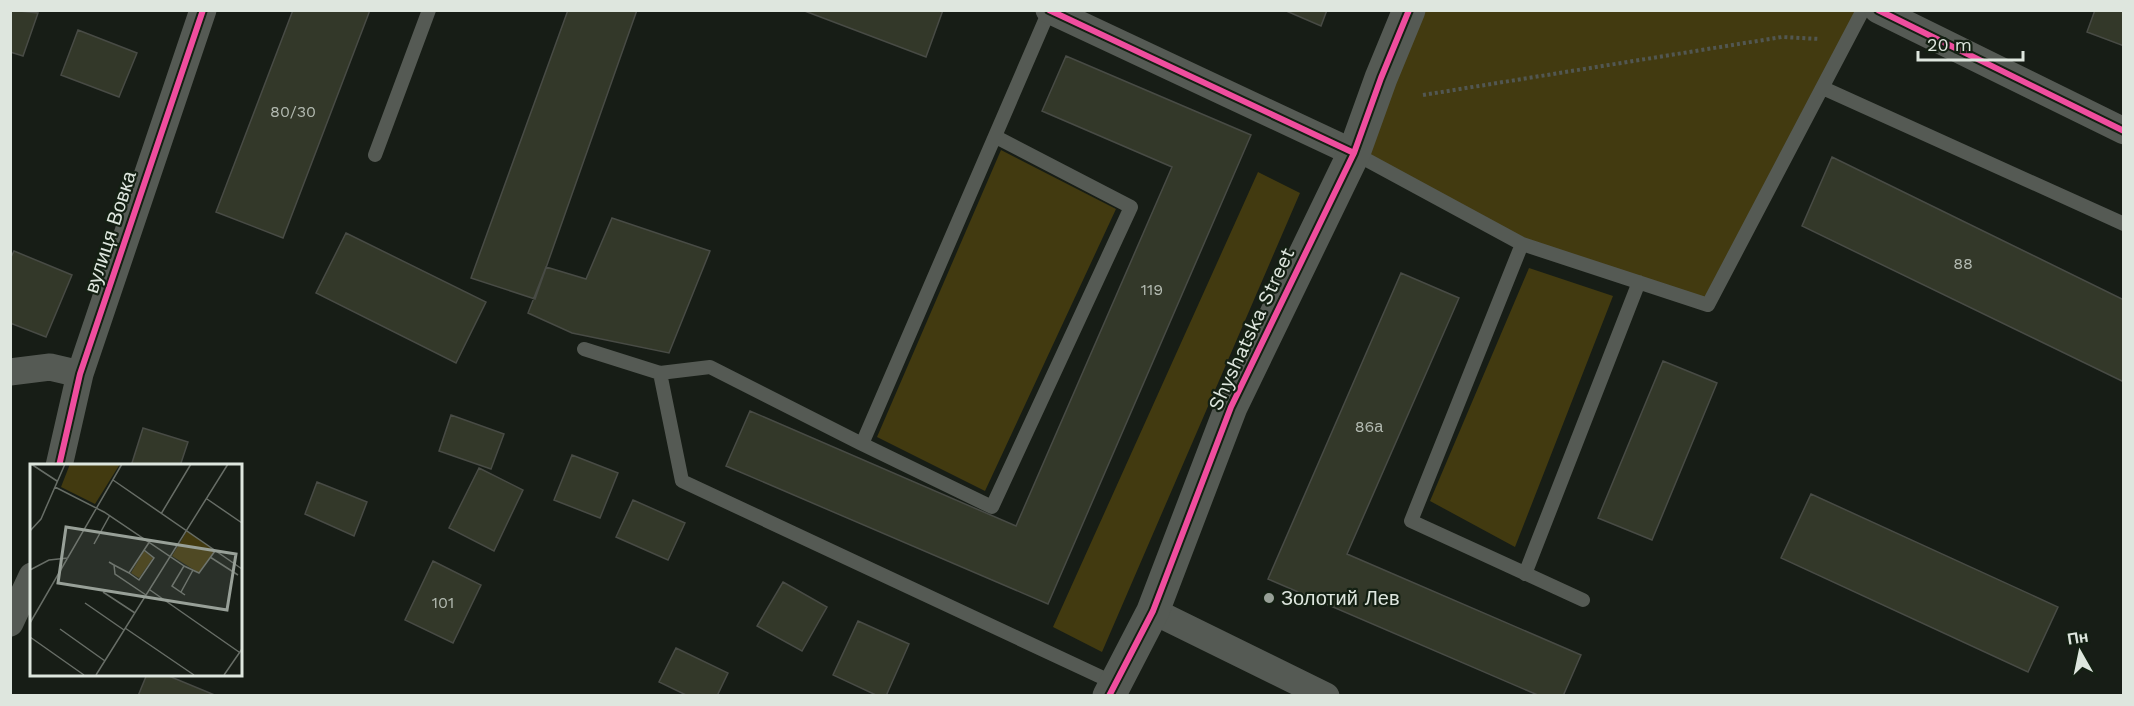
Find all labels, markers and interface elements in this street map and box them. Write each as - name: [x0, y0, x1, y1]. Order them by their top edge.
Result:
- scale bar: [1918, 24, 2023, 62]
- text: 20 m: [1927, 34, 1972, 55]
- house number: 80/30: [270, 102, 316, 121]
- street label: вулиця Вовка: [79, 167, 141, 296]
- street label: Shyshatska Street: [1203, 243, 1299, 414]
- house number: 88: [1953, 254, 1973, 273]
- house number: 119: [1141, 280, 1163, 299]
- house number: 86а: [1355, 417, 1383, 436]
- inset map: [30, 464, 242, 676]
- place label: Золотий Лев: [1281, 586, 1400, 610]
- marker: Золотий Лев: [1262, 591, 1276, 605]
- house number: 101: [432, 593, 454, 612]
- north arrow: [2050, 622, 2110, 682]
- text: Пн: [2066, 627, 2090, 649]

